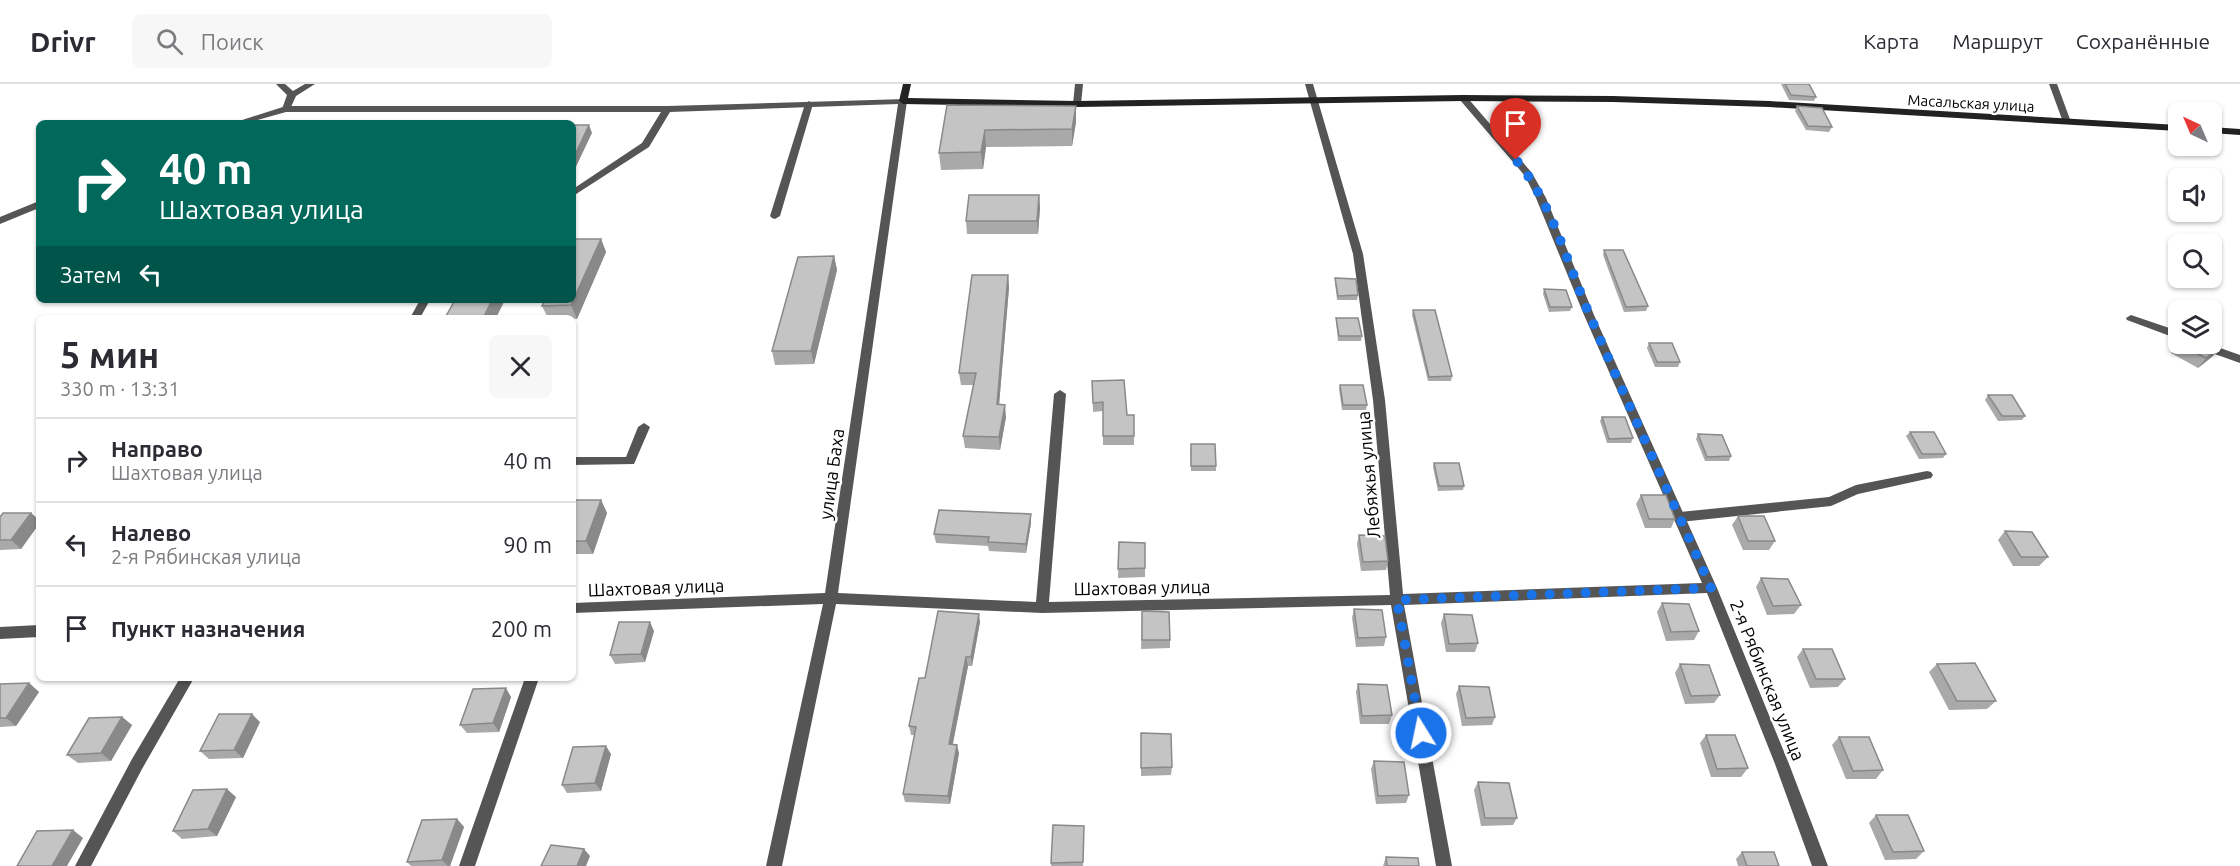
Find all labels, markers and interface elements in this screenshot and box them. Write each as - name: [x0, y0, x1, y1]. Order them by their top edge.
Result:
- search box: [132, 14, 552, 68]
- icon: search: [153, 25, 186, 58]
- text: Drivr: [30, 26, 96, 57]
- text: Поиск: [201, 29, 263, 54]
- text: Карта: [1863, 29, 1919, 53]
- text: Маршрут: [1952, 29, 2043, 53]
- text: Сохранённые: [2076, 29, 2210, 53]
- street label: Масальская улица: [1907, 91, 2035, 115]
- pin: [1490, 98, 1541, 160]
- north arrow: [2168, 102, 2222, 156]
- map controls: [2168, 102, 2222, 354]
- icon: arrive: [1499, 107, 1532, 140]
- icon: right: [60, 144, 138, 222]
- text: 40 m: [159, 145, 253, 192]
- button: sound: [2168, 168, 2222, 222]
- text: Шахтовая улица: [159, 194, 364, 224]
- button: search: [2168, 234, 2222, 288]
- icon: left: [134, 258, 167, 291]
- text: Затем: [60, 262, 122, 287]
- button: layers: [2168, 300, 2222, 354]
- text: 5 мин: [60, 334, 159, 375]
- button: close: [489, 335, 552, 398]
- text: 330 m · 13:31: [60, 377, 180, 400]
- street label: Лебяжья улица: [1352, 410, 1384, 540]
- street label: улица Баха: [815, 427, 847, 521]
- text: Направо: [111, 436, 203, 461]
- icon: right: [60, 444, 93, 477]
- text: 40 m: [503, 448, 552, 473]
- text: Шахтовая улица: [111, 461, 263, 484]
- text: Налево: [111, 520, 191, 545]
- icon: left: [60, 528, 93, 561]
- text: 90 m: [503, 532, 552, 557]
- text: 2-я Рябинская улица: [111, 545, 301, 568]
- street label: Шахтовая улица: [587, 575, 725, 599]
- street label: Шахтовая улица: [1074, 576, 1210, 598]
- street label: 2-я Рябинская улица: [1727, 597, 1809, 763]
- icon: arrive: [60, 612, 93, 645]
- text: Пункт назначения: [111, 616, 305, 641]
- text: 200 m: [491, 616, 552, 641]
- position arrow: [1389, 701, 1453, 765]

